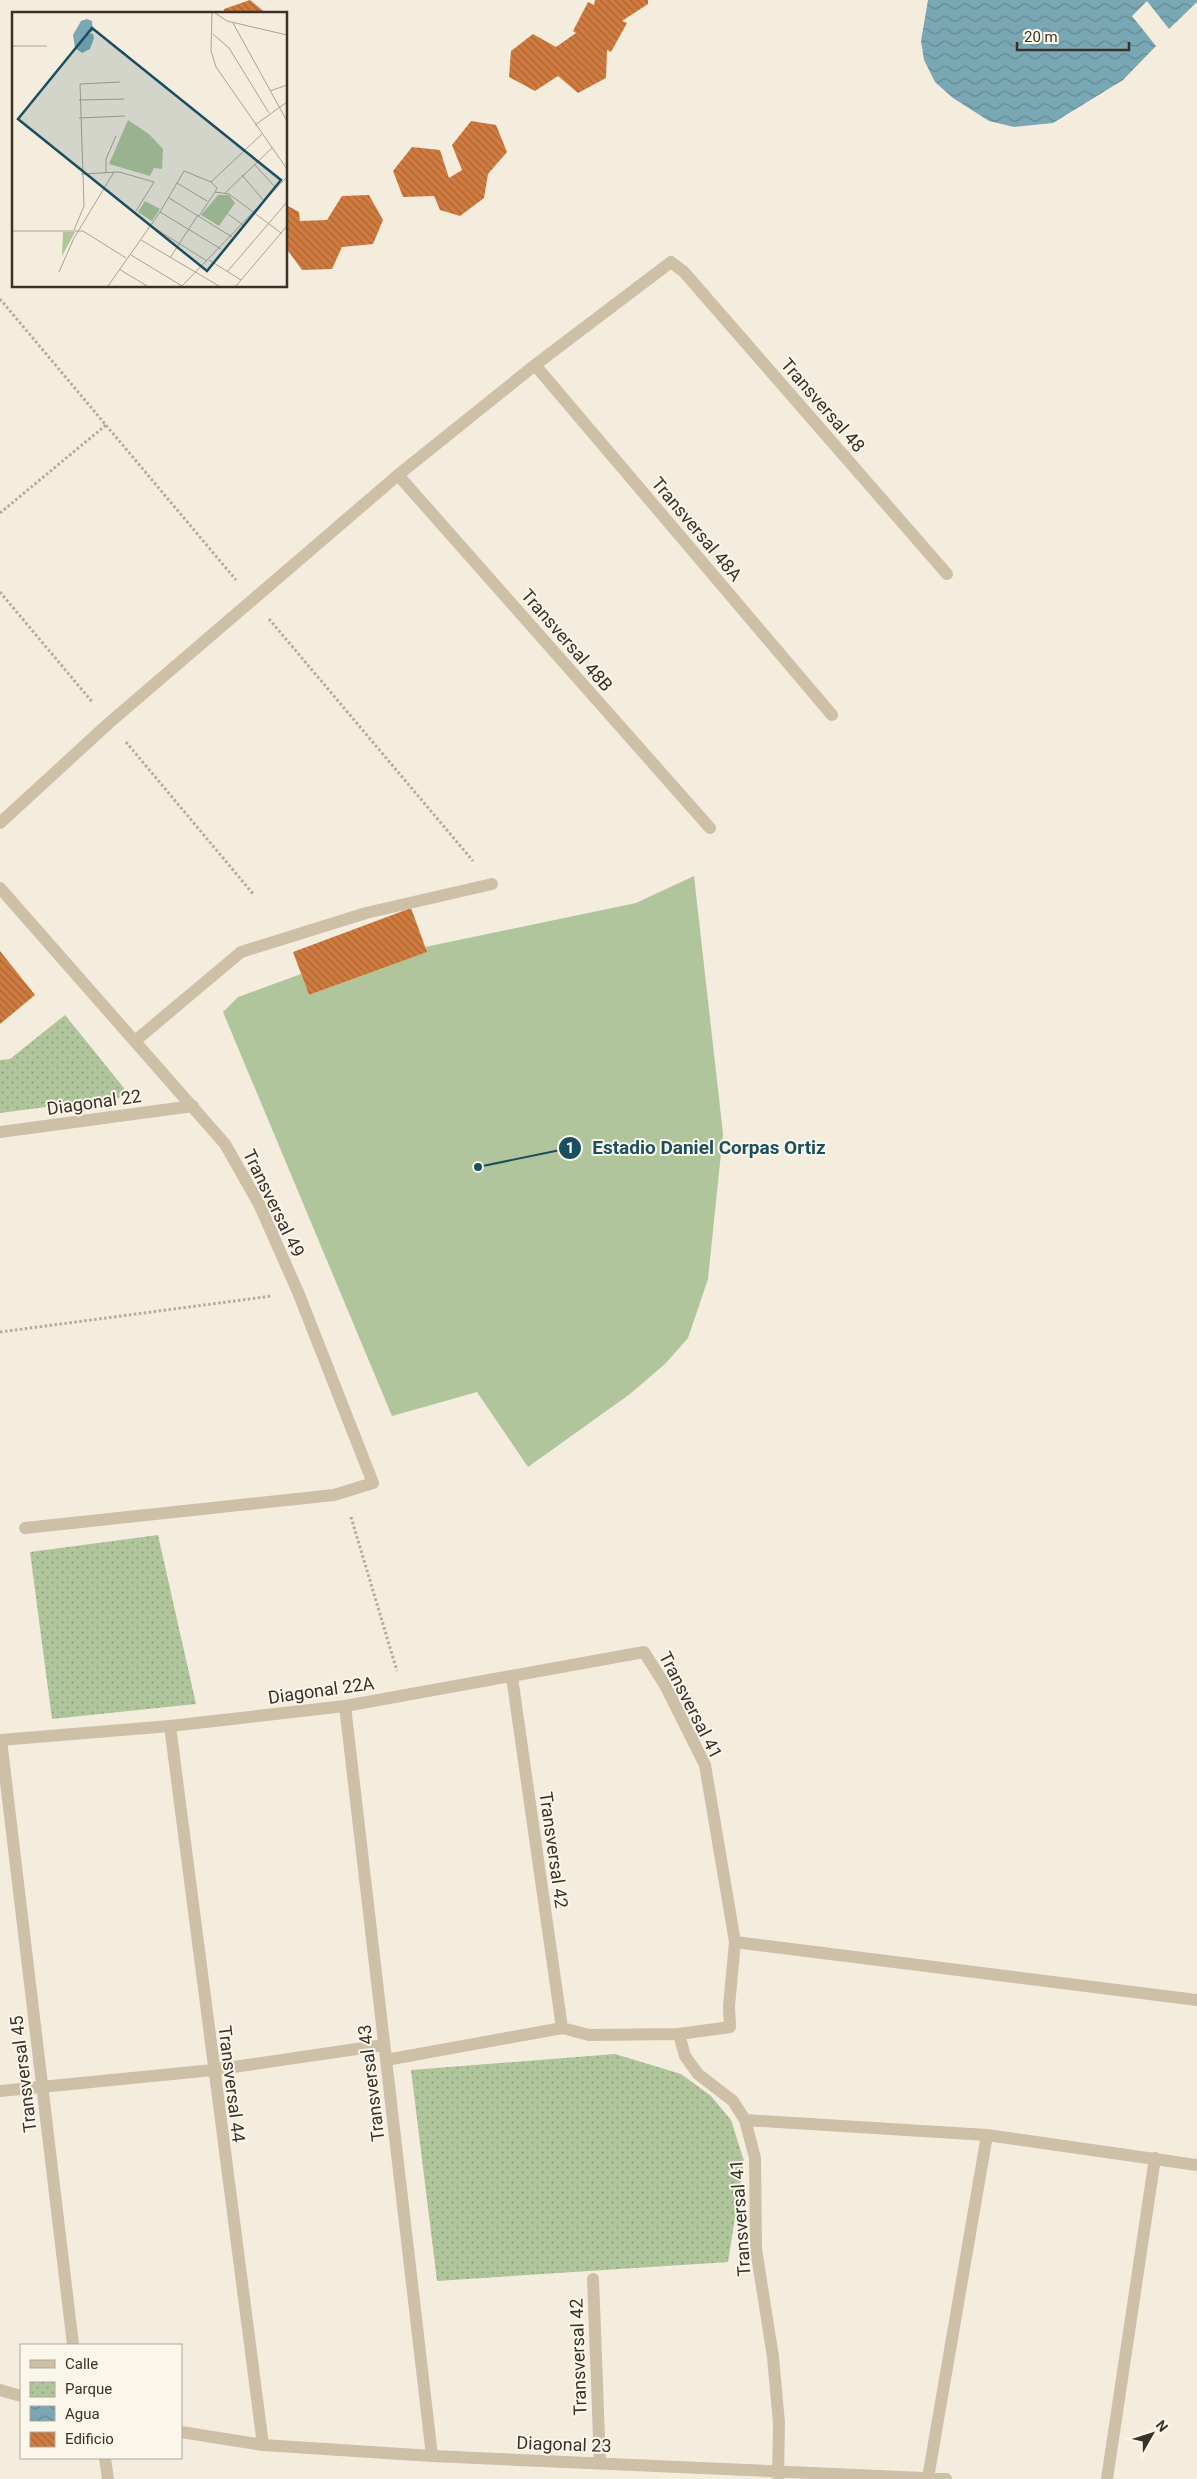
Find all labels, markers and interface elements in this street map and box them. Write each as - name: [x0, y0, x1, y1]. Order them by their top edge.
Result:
- inset map: [12, 12, 288, 288]
- scale bar: [1017, 20, 1130, 52]
- text: 20 m: [1024, 28, 1058, 46]
- street label: Transversal 48: [777, 354, 869, 456]
- street label: Transversal 48A: [647, 473, 747, 585]
- street label: Transversal 48B: [517, 585, 617, 695]
- street label: Diagonal 22: [45, 1085, 143, 1119]
- callout: Estadio Daniel Corpas Ortiz: [558, 1131, 836, 1165]
- text: Estadio Daniel Corpas Ortiz: [592, 1136, 826, 1159]
- text: 1: [566, 1139, 574, 1157]
- street label: Transversal 49: [239, 1146, 309, 1260]
- street label: Transversal 41: [655, 1648, 727, 1762]
- street label: Diagonal 22A: [267, 1672, 376, 1708]
- street label: Transversal 42: [535, 1790, 573, 1910]
- street label: Transversal 45: [5, 2015, 41, 2133]
- street label: Transversal 43: [353, 2024, 389, 2142]
- street label: Transversal 44: [214, 2025, 250, 2143]
- street label: Transversal 41: [725, 2159, 755, 2277]
- street label: Transversal 42: [565, 2298, 591, 2416]
- legend: [20, 2344, 182, 2459]
- text: Calle: [65, 2355, 98, 2373]
- text: Parque: [65, 2380, 112, 2398]
- text: Agua: [65, 2405, 100, 2423]
- north arrow: [1127, 2409, 1177, 2459]
- text: N: [1153, 2417, 1171, 2435]
- text: Edificio: [65, 2430, 114, 2448]
- street label: Diagonal 23: [516, 2432, 612, 2456]

